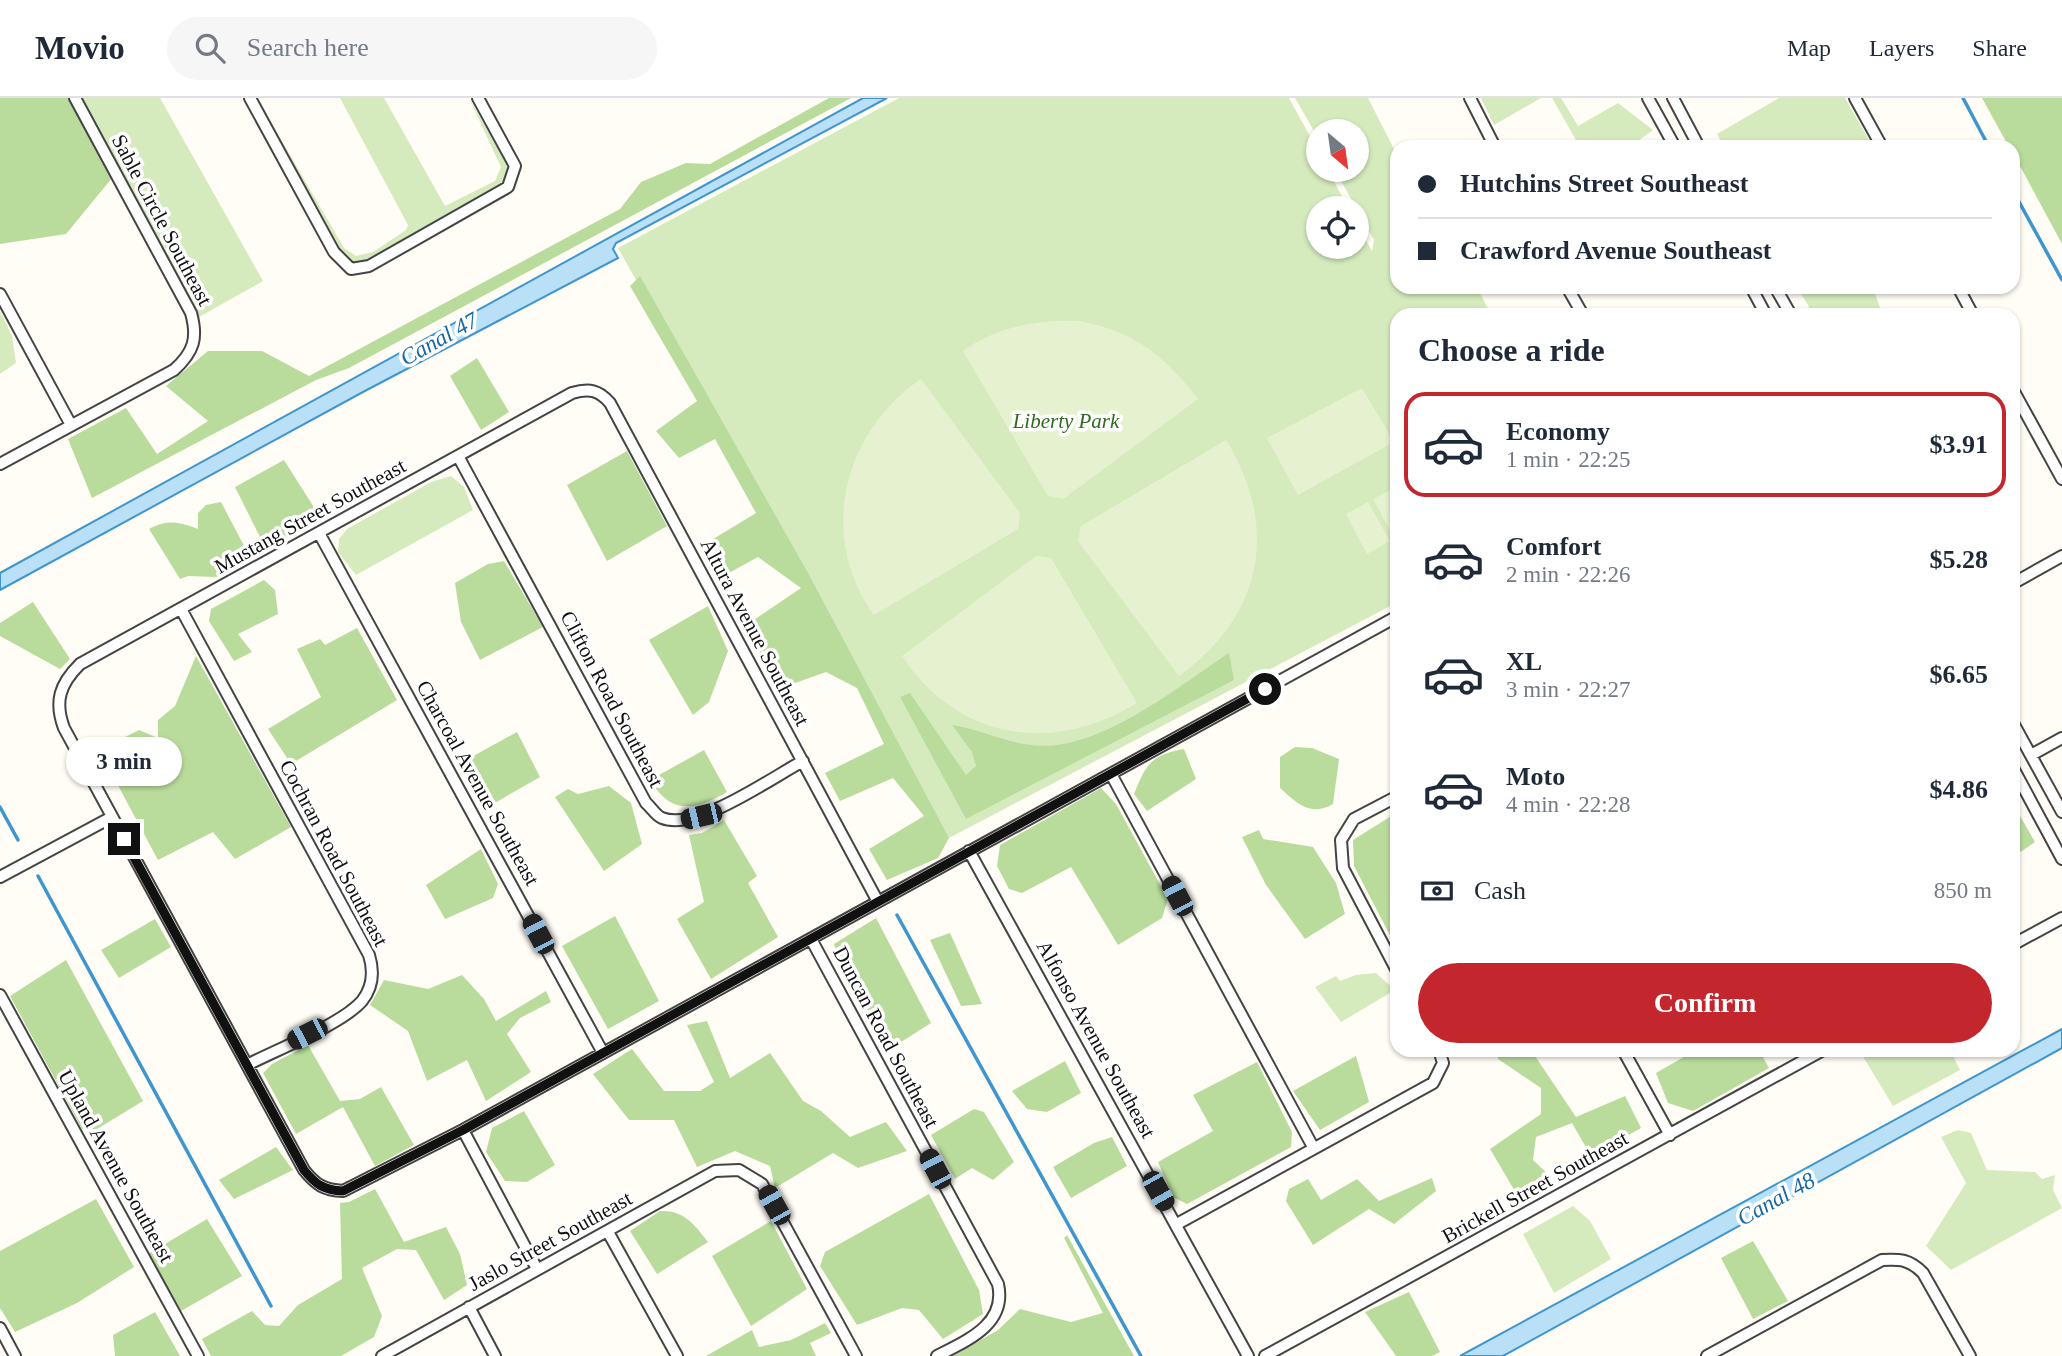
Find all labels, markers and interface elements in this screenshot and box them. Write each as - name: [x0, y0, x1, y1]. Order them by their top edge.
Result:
- search box: [167, 17, 657, 80]
- icon: search: [191, 29, 229, 67]
- text: Movio: [35, 30, 125, 66]
- text: Search here: [247, 33, 369, 62]
- text: Map: [1787, 35, 1831, 61]
- text: Layers: [1869, 35, 1934, 61]
- text: Share: [1972, 35, 2027, 61]
- north arrow: [1306, 119, 1368, 182]
- map controls: [1306, 119, 1369, 259]
- street label: Sable Circle Southeast: [107, 130, 217, 310]
- text: Hutchins Street Southeast: [1460, 169, 1748, 198]
- button: locate: [1306, 196, 1369, 259]
- text: Crawford Avenue Southeast: [1460, 236, 1772, 265]
- water label: Canal 47: [396, 307, 484, 371]
- text: Choose a ride: [1418, 332, 1605, 368]
- park label: Liberty Park: [1012, 409, 1120, 433]
- icon: car: [1422, 413, 1485, 476]
- text: Economy: [1506, 417, 1610, 446]
- text: $3.91: [1930, 430, 1988, 459]
- text: 1 min · 22:25: [1506, 447, 1631, 472]
- street label: Mustang Street Southeast: [210, 453, 410, 579]
- icon: car: [1422, 528, 1485, 591]
- text: Comfort: [1506, 532, 1601, 561]
- street label: Altura Avenue Southeast: [695, 534, 815, 730]
- text: $5.28: [1930, 545, 1988, 574]
- text: 2 min · 22:26: [1506, 562, 1631, 587]
- street label: Clifton Road Southeast: [555, 607, 669, 791]
- icon: car: [1422, 643, 1485, 706]
- text: XL: [1506, 647, 1542, 676]
- text: $6.65: [1930, 660, 1988, 689]
- route start: [1249, 673, 1281, 705]
- street label: Charcoal Avenue Southeast: [412, 676, 544, 890]
- text: 3 min · 22:27: [1506, 677, 1631, 702]
- callout: 3 min: [66, 738, 182, 786]
- text: 3 min: [96, 749, 152, 774]
- street label: Cochran Road Southeast: [275, 756, 393, 950]
- icon: car: [1422, 758, 1485, 821]
- text: Moto: [1506, 762, 1565, 791]
- text: $4.86: [1930, 775, 1988, 804]
- text: 4 min · 22:28: [1506, 792, 1631, 817]
- car: [679, 801, 724, 831]
- route end: [108, 823, 140, 855]
- icon: cash: [1418, 872, 1456, 910]
- car: [1158, 873, 1197, 919]
- text: Cash: [1474, 876, 1526, 905]
- text: 850 m: [1934, 878, 1992, 903]
- car: [519, 911, 558, 957]
- street label: Alfonso Avenue Southeast: [1032, 936, 1160, 1142]
- street label: Duncan Road Southeast: [828, 942, 944, 1132]
- button: Confirm: [1418, 963, 1992, 1043]
- car: [284, 1015, 331, 1053]
- street label: Upland Avenue Southeast: [53, 1065, 179, 1267]
- street label: Brickell Street Southeast: [1438, 1126, 1632, 1248]
- car: [916, 1146, 955, 1192]
- water label: Canal 48: [1733, 1167, 1820, 1231]
- car: [1139, 1168, 1178, 1214]
- car: [755, 1182, 794, 1228]
- street label: Jaslo Street Southeast: [464, 1186, 636, 1296]

